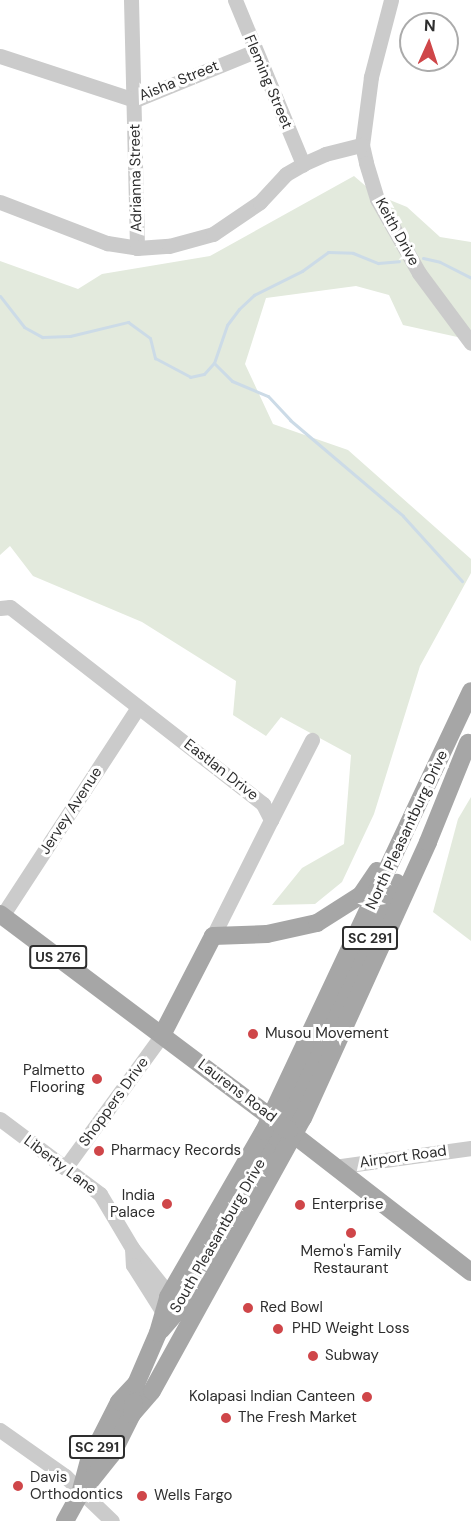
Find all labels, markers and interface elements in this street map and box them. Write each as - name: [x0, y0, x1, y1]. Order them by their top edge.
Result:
- north arrow: [399, 12, 459, 72]
- text: N: [423, 15, 436, 36]
- street label: Fleming Street: [240, 32, 296, 132]
- street label: Aisha Street: [137, 57, 221, 105]
- street label: Adrianna Street: [126, 124, 146, 232]
- street label: Keith Drive: [371, 195, 423, 269]
- street label: Eastlan Drive: [180, 735, 262, 805]
- street label: North Pleasantburg Drive: [362, 748, 452, 912]
- street label: Jervey Avenue: [36, 764, 106, 858]
- road number: SC 291: [342, 927, 398, 949]
- road number: US 276: [28, 946, 88, 968]
- place label: Musou Movement: [265, 1025, 389, 1043]
- marker: Musou Movement: [246, 1027, 260, 1041]
- street label: Shoppers Drive: [76, 1054, 152, 1150]
- street label: Laurens Road: [194, 1056, 280, 1126]
- place label: Palmetto Flooring: [23, 1061, 85, 1096]
- marker: Palmetto Flooring: [90, 1072, 104, 1086]
- street label: Liberty Lane: [20, 1132, 100, 1198]
- place label: Pharmacy Records: [111, 1142, 241, 1160]
- street label: Airport Road: [358, 1142, 448, 1172]
- marker: Pharmacy Records: [92, 1144, 106, 1158]
- street label: South Pleasantburg Drive: [166, 1156, 270, 1316]
- place label: India Palace: [110, 1186, 155, 1221]
- place label: Enterprise: [312, 1196, 383, 1214]
- marker: India Palace: [160, 1197, 174, 1211]
- marker: Enterprise: [293, 1198, 307, 1212]
- marker: Memo's Family Restaurant: [344, 1226, 358, 1240]
- place label: Memo's Family Restaurant: [301, 1242, 401, 1277]
- place label: Red Bowl: [260, 1299, 323, 1317]
- marker: Red Bowl: [241, 1301, 255, 1315]
- marker: PHD Weight Loss: [269, 1320, 287, 1338]
- place label: PHD Weight Loss: [292, 1320, 410, 1338]
- place label: Subway: [325, 1347, 379, 1365]
- marker: Subway: [306, 1349, 320, 1363]
- place label: Kolapasi Indian Canteen: [189, 1388, 355, 1406]
- marker: Kolapasi Indian Canteen: [360, 1390, 374, 1404]
- place label: The Fresh Market: [238, 1409, 357, 1427]
- marker: The Fresh Market: [219, 1411, 233, 1425]
- road number: SC 291: [68, 1436, 126, 1458]
- place label: Davis Orthodontics: [30, 1468, 123, 1503]
- marker: Davis Orthodontics: [11, 1479, 25, 1493]
- place label: Wells Fargo: [154, 1487, 232, 1505]
- marker: Wells Fargo: [135, 1489, 149, 1503]

